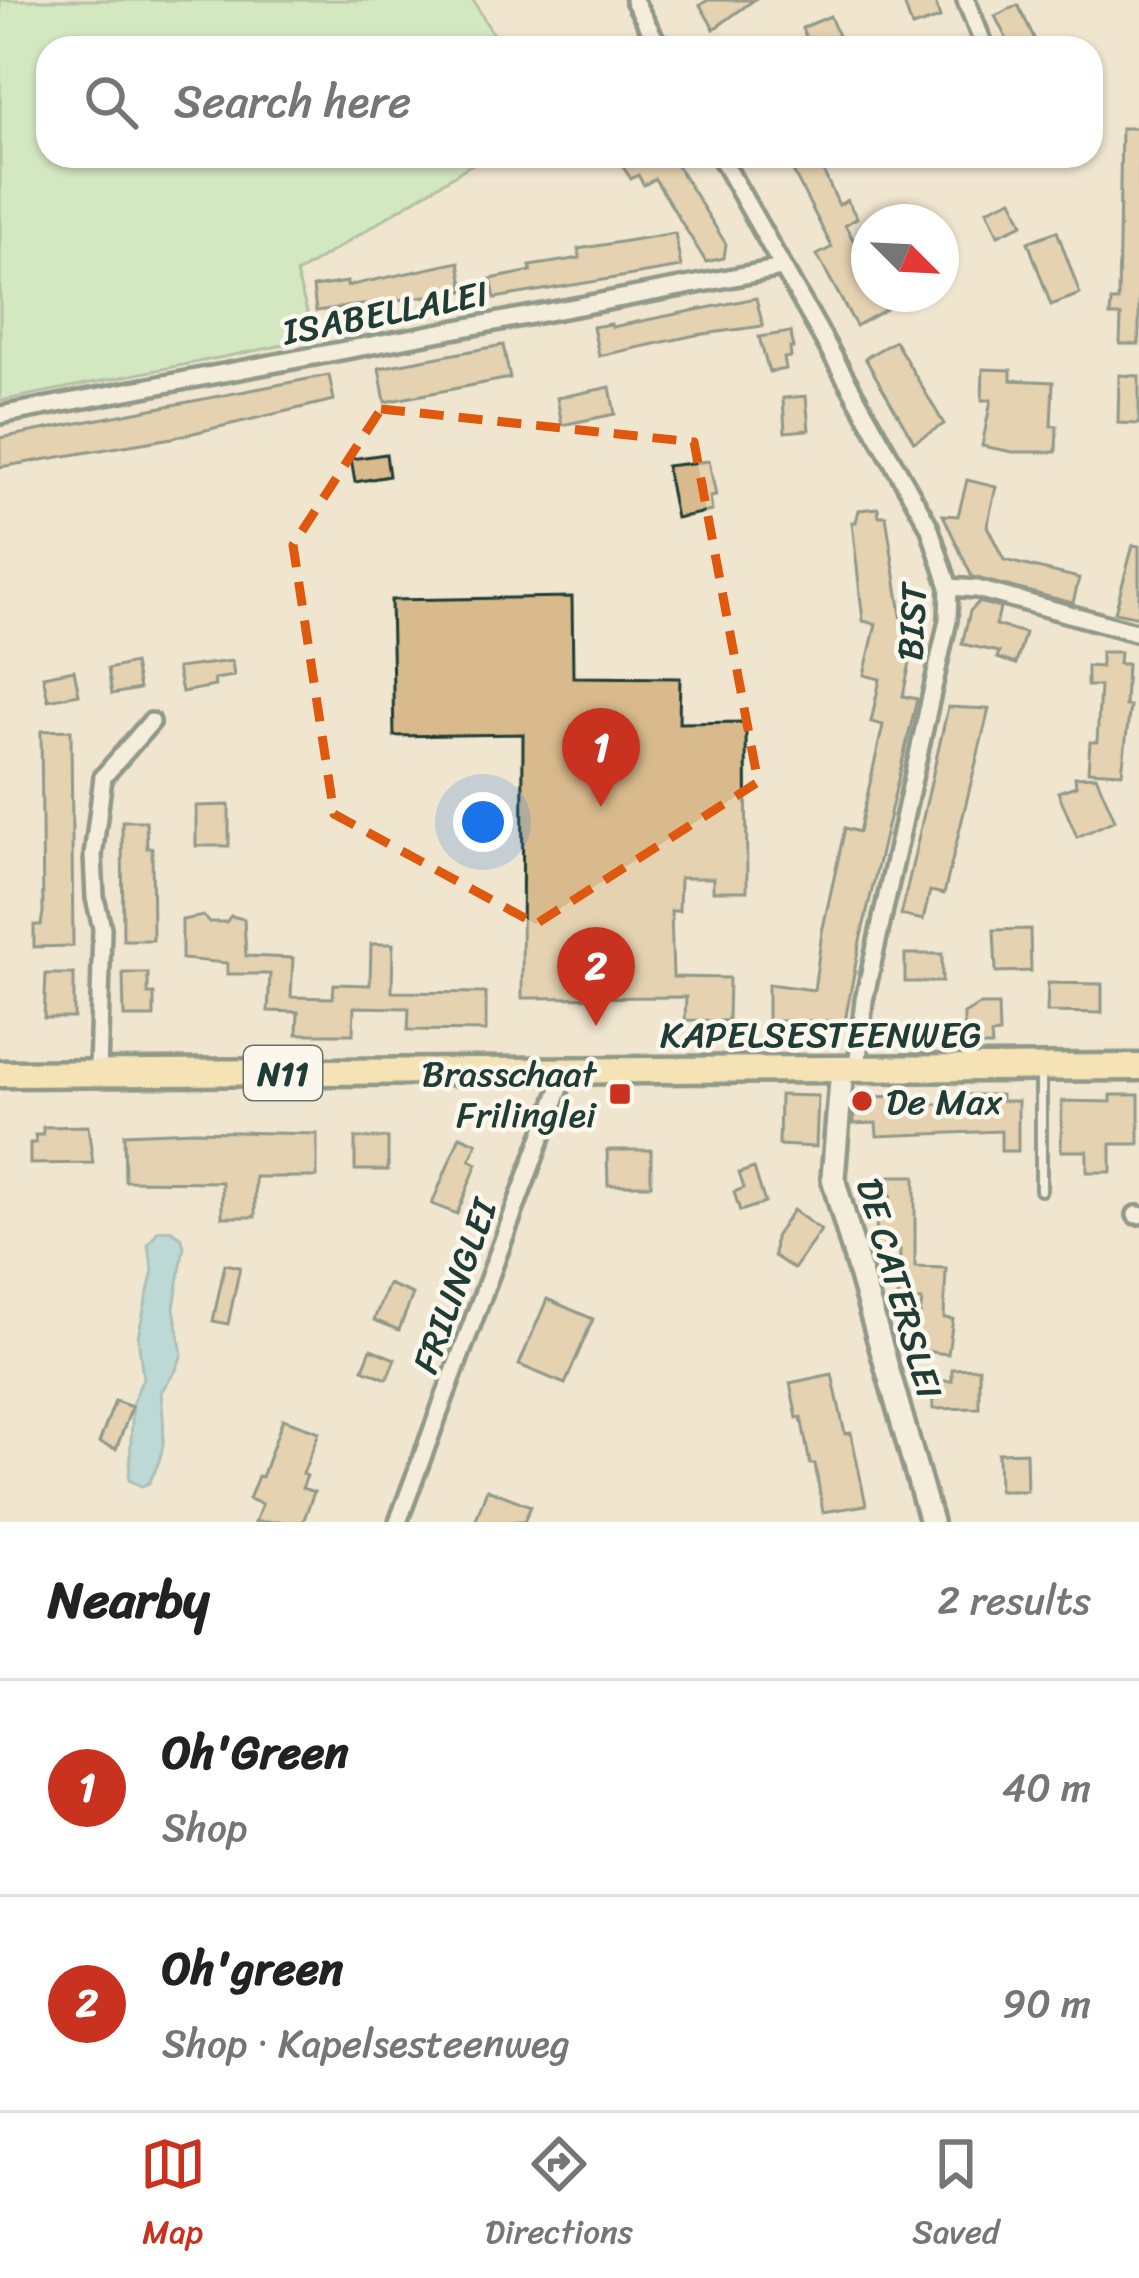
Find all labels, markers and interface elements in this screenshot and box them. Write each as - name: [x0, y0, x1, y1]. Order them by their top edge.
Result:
- search box: [36, 36, 1103, 168]
- text: Search here: [174, 62, 411, 142]
- icon: search: [78, 69, 144, 135]
- north arrow: [851, 204, 959, 312]
- street label: ISABELLALEI: [276, 262, 493, 364]
- street label: BIST: [878, 580, 946, 662]
- pin: 1: [562, 708, 640, 807]
- your location: [453, 792, 513, 852]
- pin: 2: [557, 927, 635, 1026]
- street label: KAPELSESTEENWEG: [660, 1003, 982, 1067]
- place label: Brasschaat Frilinglei: [422, 1042, 597, 1147]
- road number: N11: [244, 1046, 322, 1100]
- place label: De Max: [886, 1070, 1003, 1134]
- marker: Brasschaat Frilinglei: [607, 1081, 633, 1107]
- marker: De Max: [849, 1088, 875, 1114]
- street label: DE CATERSLEI: [837, 1170, 961, 1406]
- street label: FRILINGLEI: [394, 1187, 517, 1383]
- text: Nearby: [48, 1555, 209, 1645]
- text: 2 results: [937, 1566, 1091, 1635]
- text: Oh'Green: [162, 1713, 349, 1793]
- text: 1: [79, 1753, 95, 1822]
- text: 40 m: [1002, 1753, 1091, 1822]
- text: Shop: [162, 1793, 247, 1862]
- text: Oh'green: [162, 1929, 343, 2009]
- text: 2: [76, 1969, 98, 2038]
- text: 90 m: [1002, 1969, 1091, 2038]
- text: Shop · Kapelsesteenweg: [162, 2009, 570, 2078]
- tab: Map: [140, 2131, 206, 2261]
- tab: Directions: [485, 2131, 633, 2261]
- tab: Saved: [912, 2131, 999, 2261]

